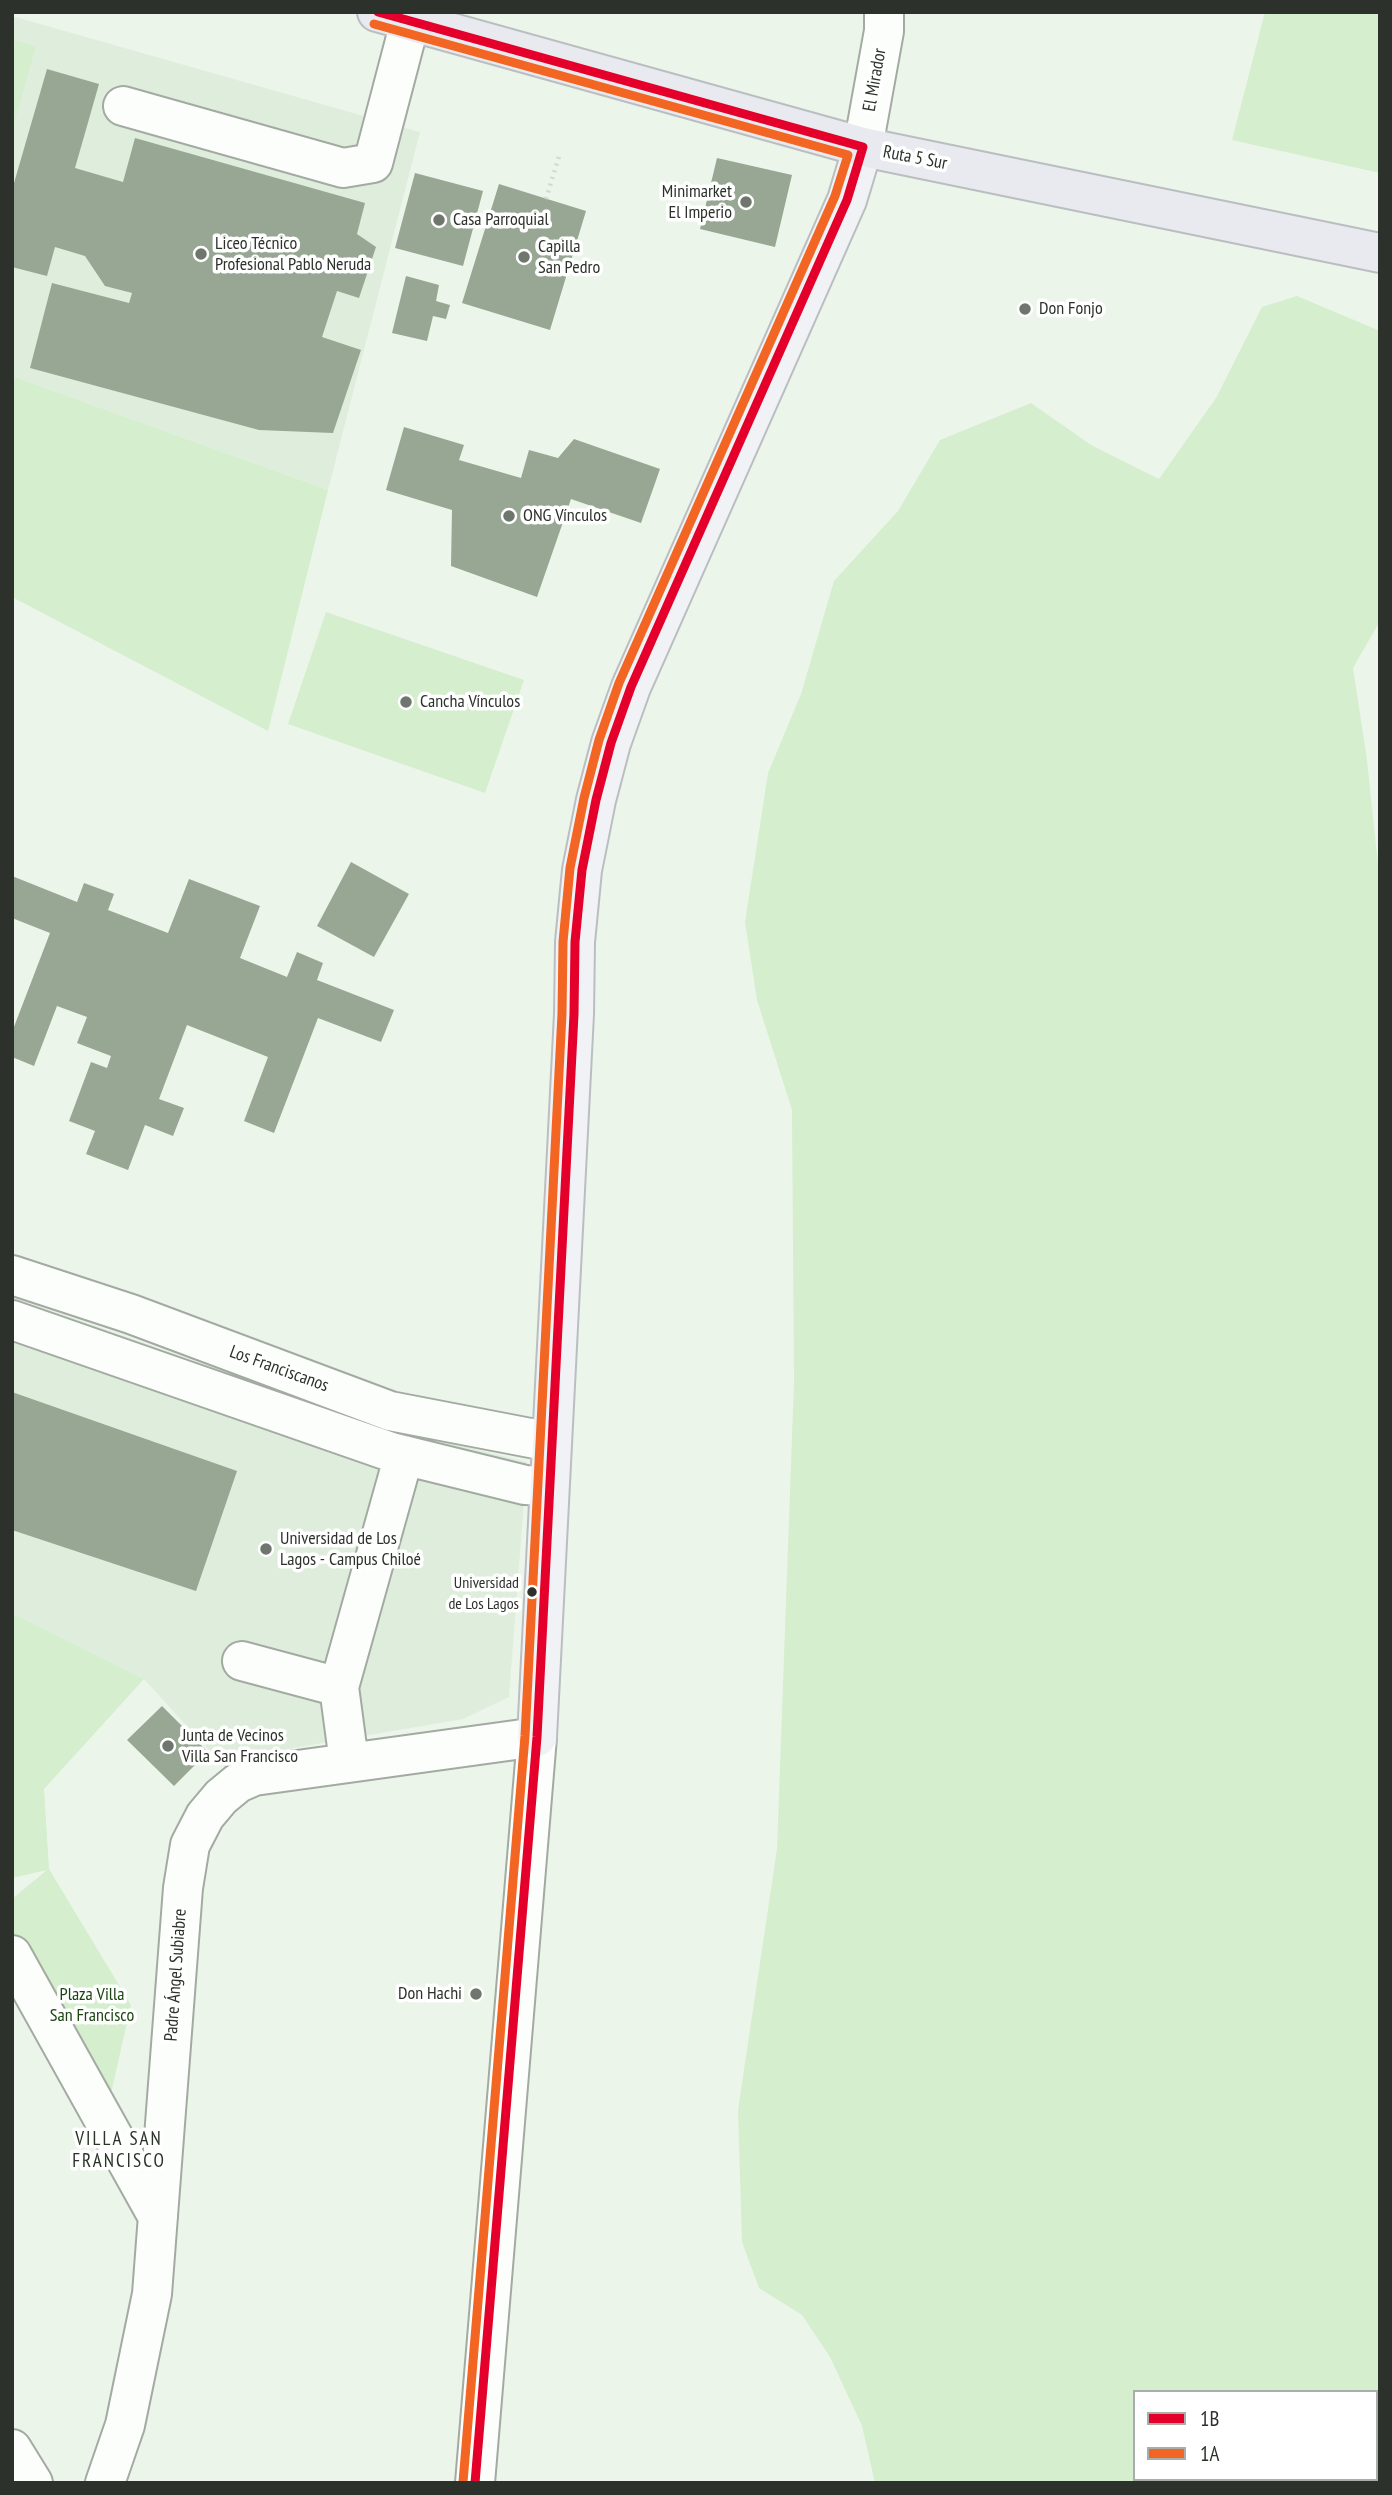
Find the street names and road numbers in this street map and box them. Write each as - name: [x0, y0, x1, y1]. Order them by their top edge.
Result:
- street label: El Mirador: [859, 47, 891, 113]
- street label: Ruta 5 Sur: [881, 141, 949, 175]
- street label: Los Franciscanos: [227, 1341, 331, 1397]
- street label: Padre Ángel Subiabre: [161, 1908, 191, 2042]

